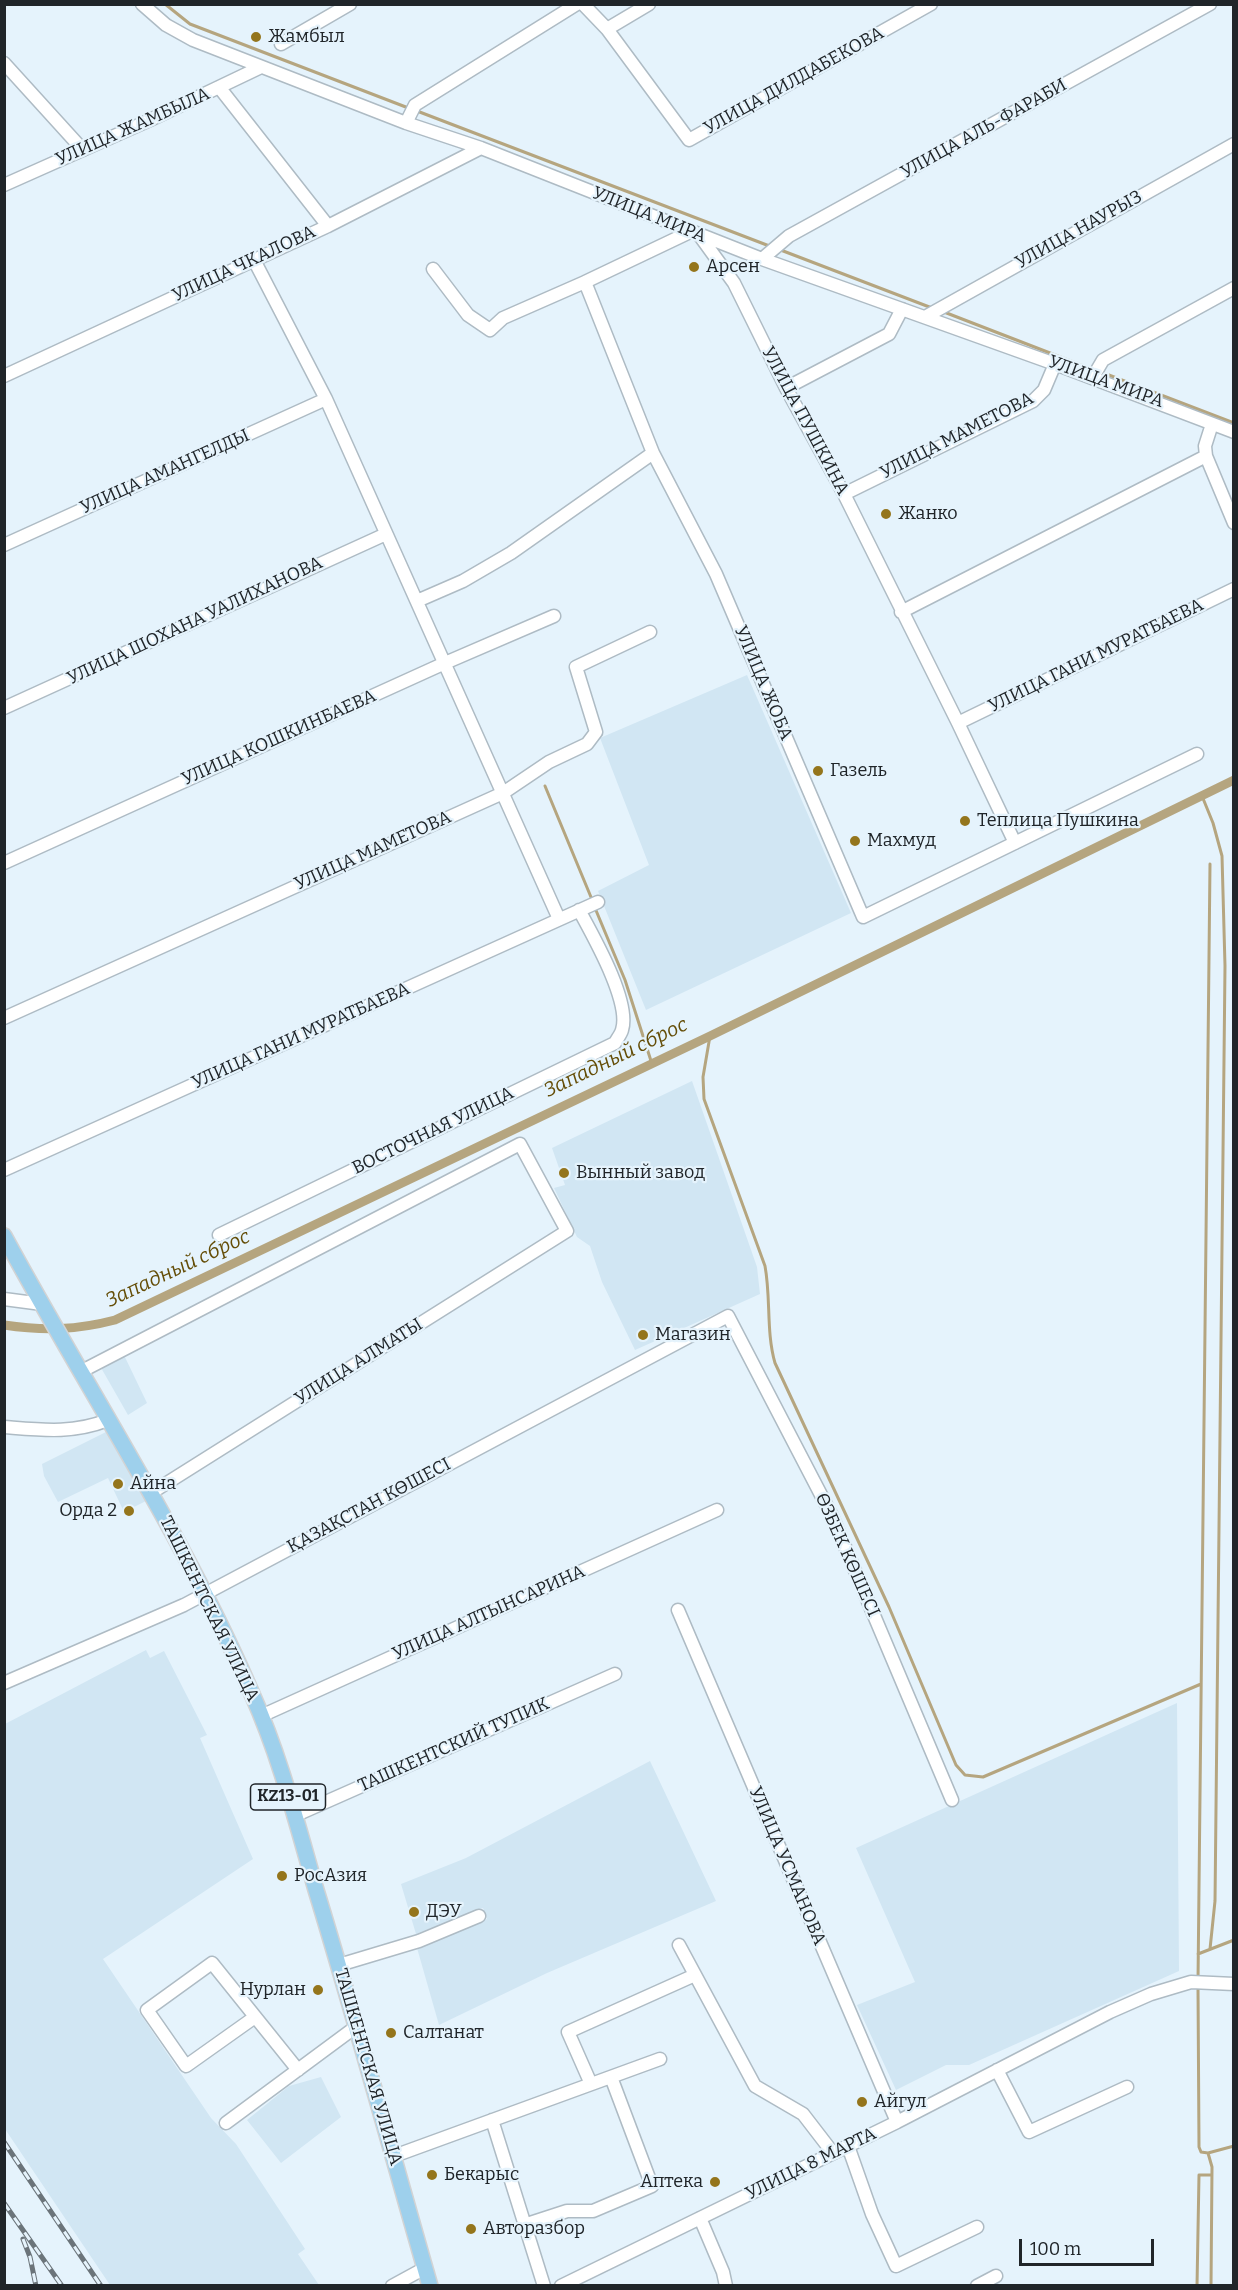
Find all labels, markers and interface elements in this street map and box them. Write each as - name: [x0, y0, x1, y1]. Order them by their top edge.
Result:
- street label: УЛИЦА ДИЛДАБЕКОВА: [700, 23, 888, 139]
- place label: Жамбыл: [268, 26, 345, 48]
- marker: Жамбыл: [249, 30, 263, 44]
- street label: УЛИЦА АЛЬ-ФАРАБИ: [897, 74, 1071, 184]
- street label: УЛИЦА ЖАМБЫЛА: [53, 83, 213, 171]
- street label: УЛИЦА МИРА: [589, 182, 709, 248]
- street label: УЛИЦА НАУРЫЗ: [1012, 186, 1146, 274]
- street label: УЛИЦА ЧКАЛОВА: [169, 221, 319, 307]
- place label: Арсен: [706, 256, 760, 278]
- marker: Арсен: [687, 260, 701, 274]
- street label: УЛИЦА ПУШКИНА: [757, 343, 853, 499]
- street label: УЛИЦА МИРА: [1045, 351, 1167, 413]
- street label: УЛИЦА МАМЕТОВА: [877, 388, 1037, 484]
- street label: УЛИЦА АМАНГЕЛДЫ: [77, 425, 253, 519]
- place label: Жанко: [898, 503, 958, 525]
- marker: Жанко: [879, 507, 893, 521]
- street label: УЛИЦА ШОХАНА УАЛИХАНОВА: [64, 552, 326, 690]
- street label: УЛИЦА ГАНИ МУРАТБАЕВА: [985, 595, 1207, 717]
- street label: УЛИЦА ЖОБА: [729, 623, 797, 743]
- street label: УЛИЦА КОШКИНБАЕВА: [179, 685, 379, 791]
- place label: Газель: [830, 760, 887, 782]
- marker: Газель: [811, 764, 825, 778]
- street label: УЛИЦА МАМЕТОВА: [291, 807, 455, 895]
- place label: Теплица Пушкина: [977, 810, 1139, 832]
- marker: Теплица Пушкина: [958, 814, 972, 828]
- place label: Махмуд: [867, 830, 936, 852]
- marker: Махмуд: [848, 834, 862, 848]
- street label: УЛИЦА ГАНИ МУРАТБАЕВА: [189, 978, 413, 1094]
- water label: Западный сброс: [540, 1013, 692, 1103]
- street label: ВОСТОЧНАЯ УЛИЦА: [349, 1082, 517, 1180]
- place label: Вынный завод: [576, 1162, 705, 1184]
- marker: Вынный завод: [557, 1166, 571, 1180]
- water label: Западный сброс: [102, 1225, 254, 1313]
- street label: УЛИЦА АЛМАТЫ: [291, 1314, 427, 1410]
- place label: Магазин: [655, 1324, 731, 1346]
- marker: Магазин: [636, 1328, 650, 1342]
- street label: ҚАЗАҚСТАН КӨШЕСІ: [283, 1454, 455, 1558]
- place label: Айна: [130, 1473, 176, 1495]
- marker: Айна: [111, 1477, 125, 1491]
- street label: ӨЗБЕК КӨШЕСІ: [810, 1490, 884, 1620]
- place label: Орда 2: [59, 1500, 117, 1522]
- marker: Орда 2: [122, 1504, 136, 1518]
- street label: ТАШКЕНТСКАЯ УЛИЦА: [155, 1513, 263, 1705]
- street label: УЛИЦА АЛТЫНСАРИНА: [389, 1561, 589, 1665]
- street label: ТАШКЕНТСКИЙ ТУПИК: [355, 1693, 553, 1797]
- road number: KZ13-01: [250, 1784, 326, 1810]
- street label: УЛИЦА УСМАНОВА: [744, 1784, 830, 1948]
- place label: РосАзия: [294, 1865, 367, 1887]
- marker: РосАзия: [275, 1869, 289, 1883]
- place label: ДЭУ: [426, 1901, 462, 1923]
- marker: ДЭУ: [407, 1905, 421, 1919]
- street label: ТАШКЕНТСКАЯ УЛИЦА: [330, 1966, 406, 2168]
- place label: Нурлан: [240, 1979, 306, 2001]
- marker: Нурлан: [311, 1983, 325, 1997]
- place label: Салтанат: [403, 2022, 484, 2044]
- marker: Салтанат: [384, 2026, 398, 2040]
- place label: Айгул: [874, 2091, 927, 2113]
- marker: Айгул: [855, 2095, 869, 2109]
- street label: УЛИЦА 8 МАРТА: [742, 2123, 880, 2205]
- place label: Бекарыс: [444, 2164, 519, 2186]
- marker: Бекарыс: [425, 2168, 439, 2182]
- place label: Аптека: [640, 2171, 703, 2193]
- marker: Аптека: [708, 2175, 722, 2189]
- place label: Авторазбор: [483, 2218, 585, 2240]
- marker: Авторазбор: [464, 2222, 478, 2236]
- scale bar: [1022, 2227, 1157, 2265]
- text: 100 m: [1030, 2238, 1081, 2260]

